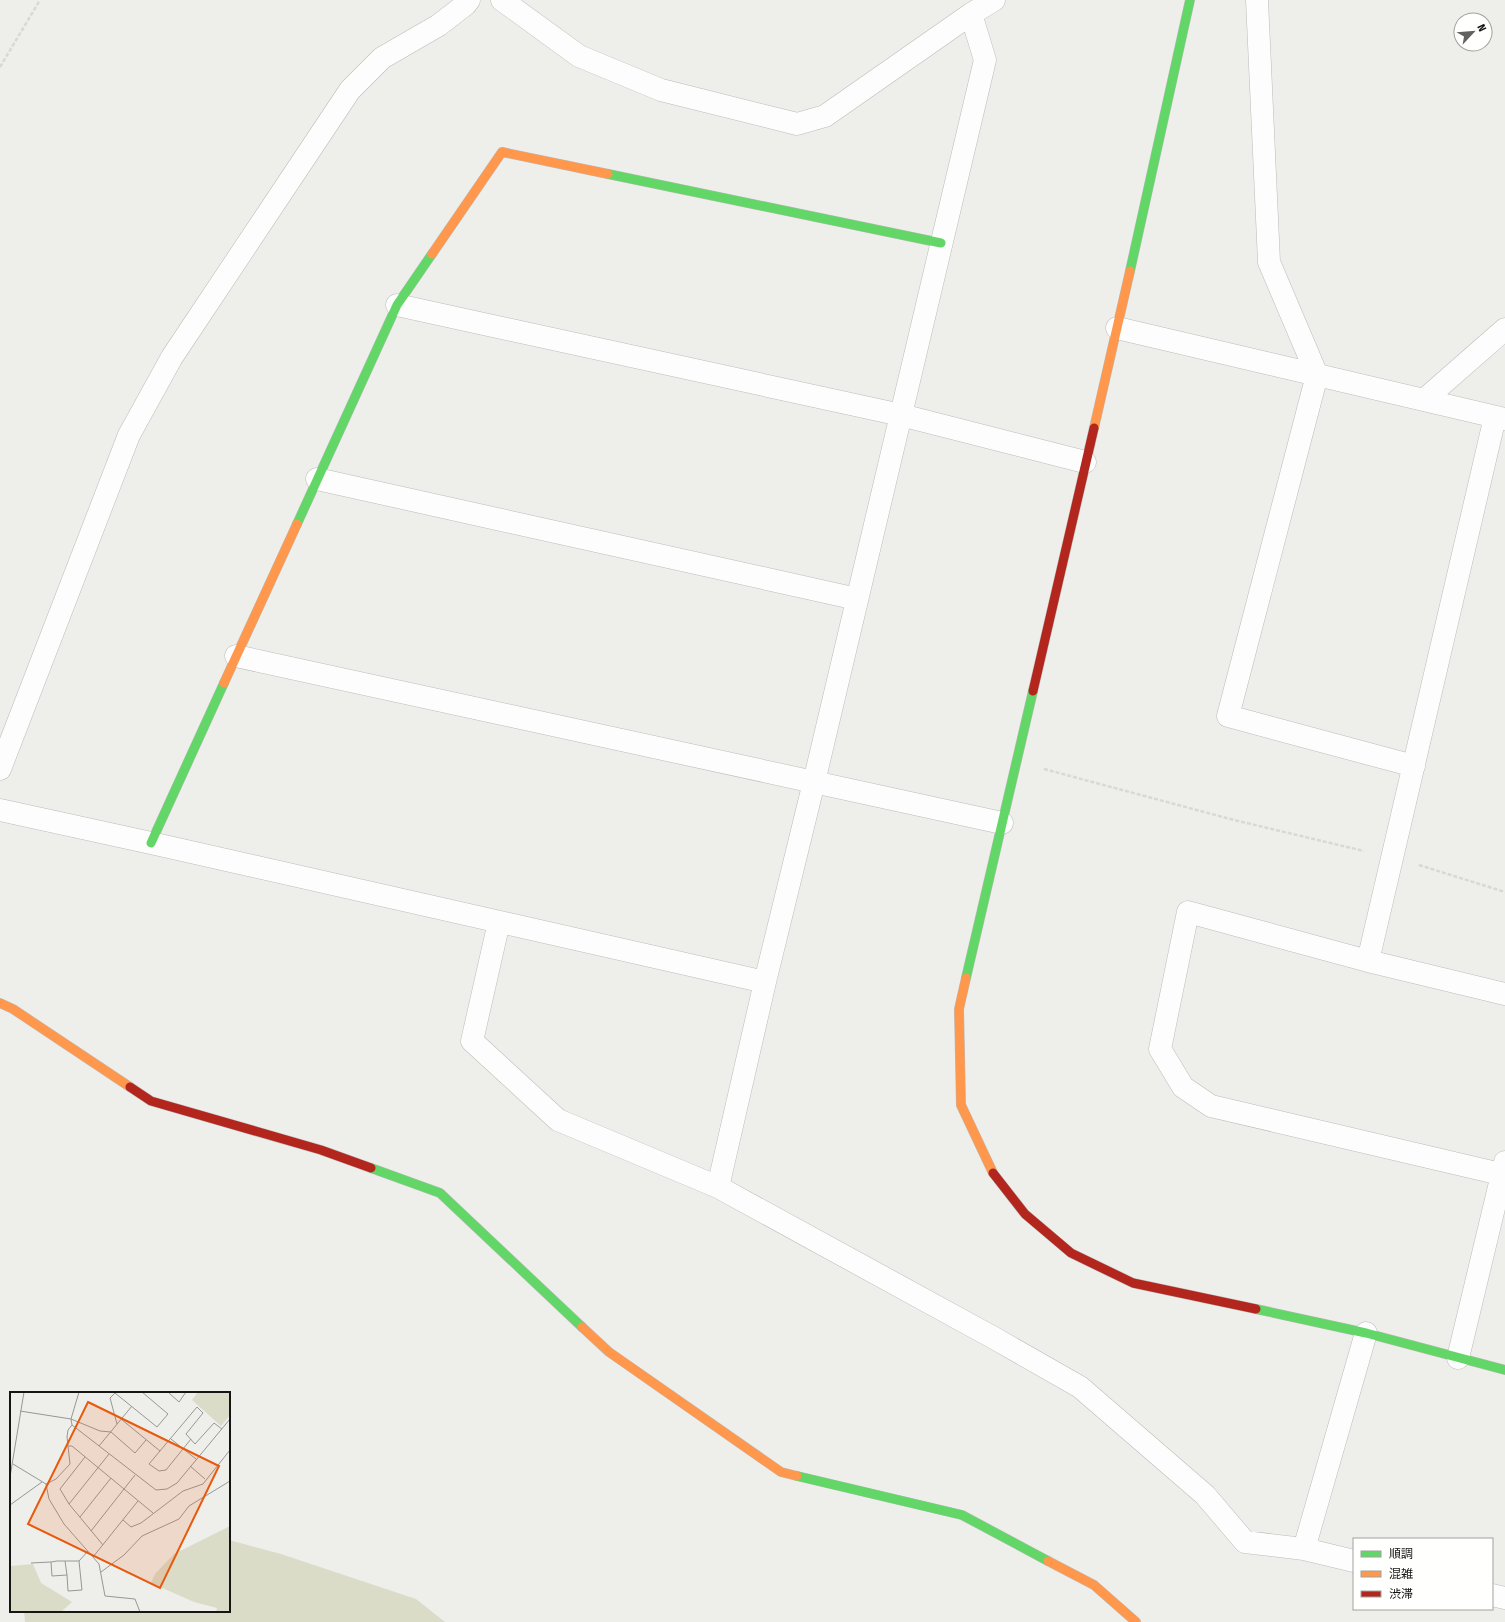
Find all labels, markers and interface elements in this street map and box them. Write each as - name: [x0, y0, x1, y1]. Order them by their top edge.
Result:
- north arrow: [1453, 12, 1493, 52]
- text: N: [1474, 22, 1489, 34]
- inset map: [10, 1392, 230, 1612]
- legend: [1353, 1538, 1493, 1610]
- text: 順調: [1389, 1547, 1413, 1561]
- text: 混雑: [1389, 1567, 1413, 1581]
- text: 渋滞: [1389, 1587, 1413, 1601]

